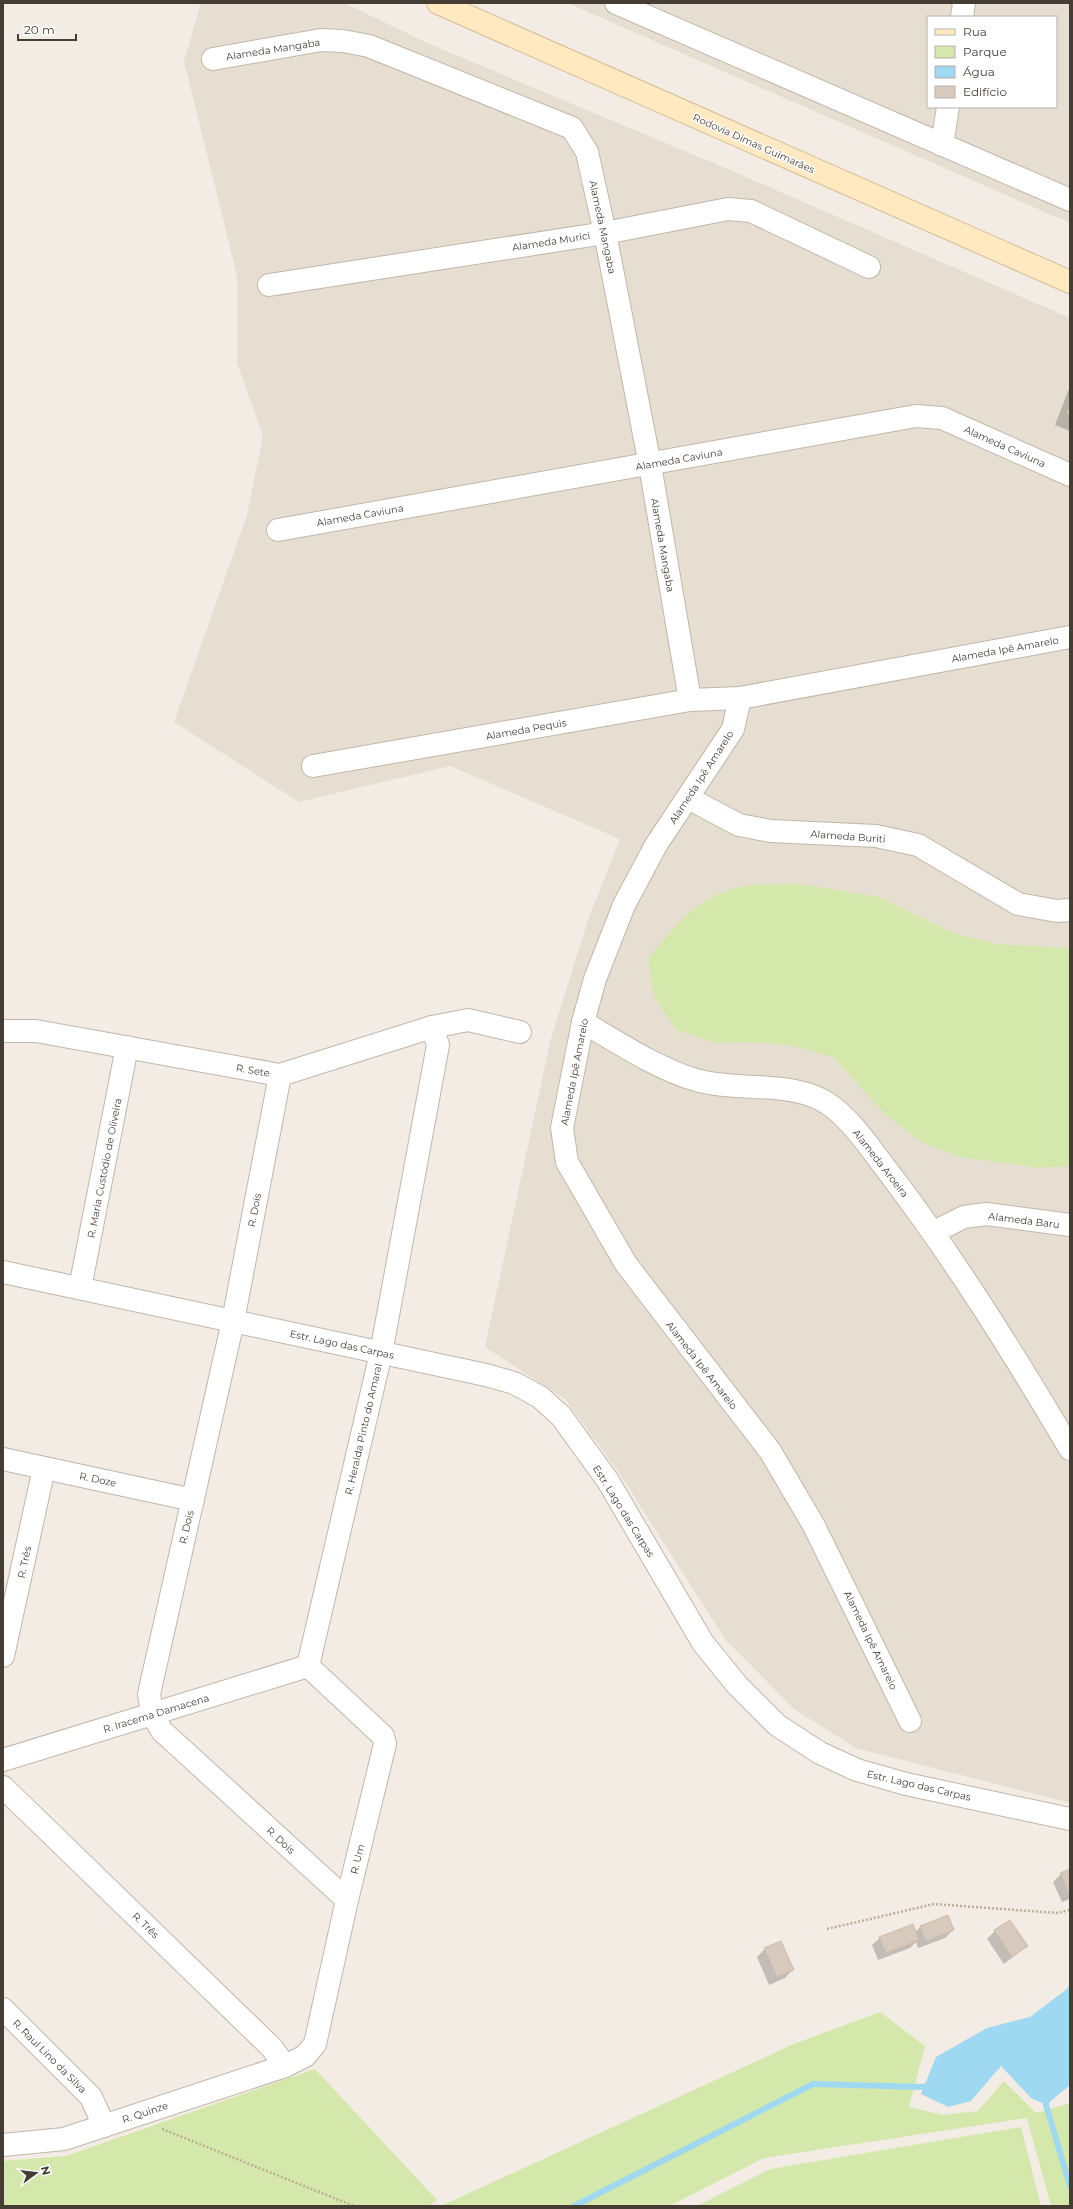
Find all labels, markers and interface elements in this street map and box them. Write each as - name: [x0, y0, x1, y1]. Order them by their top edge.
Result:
- scale bar: [18, 16, 76, 42]
- legend: [927, 16, 1057, 108]
- text: 20 m: [24, 22, 55, 37]
- text: Rua: [963, 24, 987, 39]
- street label: Alameda Mangaba: [225, 36, 321, 63]
- text: Parque: [963, 44, 1007, 59]
- text: Água: [963, 64, 995, 79]
- text: Edifício: [963, 84, 1007, 99]
- street label: Rodovia Dimas Guimarães: [691, 111, 817, 176]
- street label: Alameda Mangaba: [586, 179, 619, 275]
- street label: Alameda Murici: [511, 229, 591, 254]
- street label: Alameda Caviuna: [962, 423, 1048, 470]
- street label: Alameda Caviuna: [635, 445, 724, 474]
- street label: Alameda Mangaba: [648, 497, 677, 593]
- street label: Alameda Caviuna: [316, 501, 405, 530]
- street label: Alameda Ipê Amarelo: [950, 634, 1060, 665]
- street label: Alameda Pequis: [485, 716, 568, 743]
- street label: Alameda Ipê Amarelo: [666, 728, 736, 826]
- street label: Alameda Buriti: [810, 827, 886, 846]
- street label: Alameda Ipê Amarelo: [558, 1017, 591, 1127]
- street label: R. Sete: [235, 1061, 271, 1080]
- street label: R. Maria Custódio de Oliveira: [85, 1097, 124, 1239]
- street label: Alameda Aroeira: [850, 1126, 911, 1200]
- street label: R. Dois: [245, 1192, 264, 1228]
- street label: Alameda Baru: [987, 1210, 1060, 1231]
- street label: Alameda Ipê Amarelo: [663, 1318, 740, 1412]
- street label: Estr. Lago das Carpas: [289, 1327, 395, 1362]
- street label: R. Heralda Pinto do Amaral: [342, 1362, 385, 1496]
- street label: Estr. Lago das Carpas: [590, 1463, 657, 1560]
- street label: R. Doze: [78, 1469, 118, 1490]
- street label: R. Dois: [176, 1509, 197, 1545]
- street label: R. Três: [15, 1545, 34, 1579]
- street label: Alameda Ipê Amarelo: [841, 1589, 900, 1692]
- street label: R. Iracema Damacena: [102, 1691, 211, 1736]
- street label: Estr. Lago das Carpas: [866, 1767, 972, 1804]
- street label: R. Dois: [264, 1824, 298, 1857]
- street label: R. Um: [347, 1843, 367, 1875]
- street label: R. Três: [129, 1909, 162, 1941]
- street label: R. Raul Lino da Silva: [10, 2017, 89, 2096]
- street label: R. Quinze: [121, 2099, 170, 2126]
- north arrow: [16, 2153, 56, 2193]
- text: N: [38, 2164, 54, 2177]

